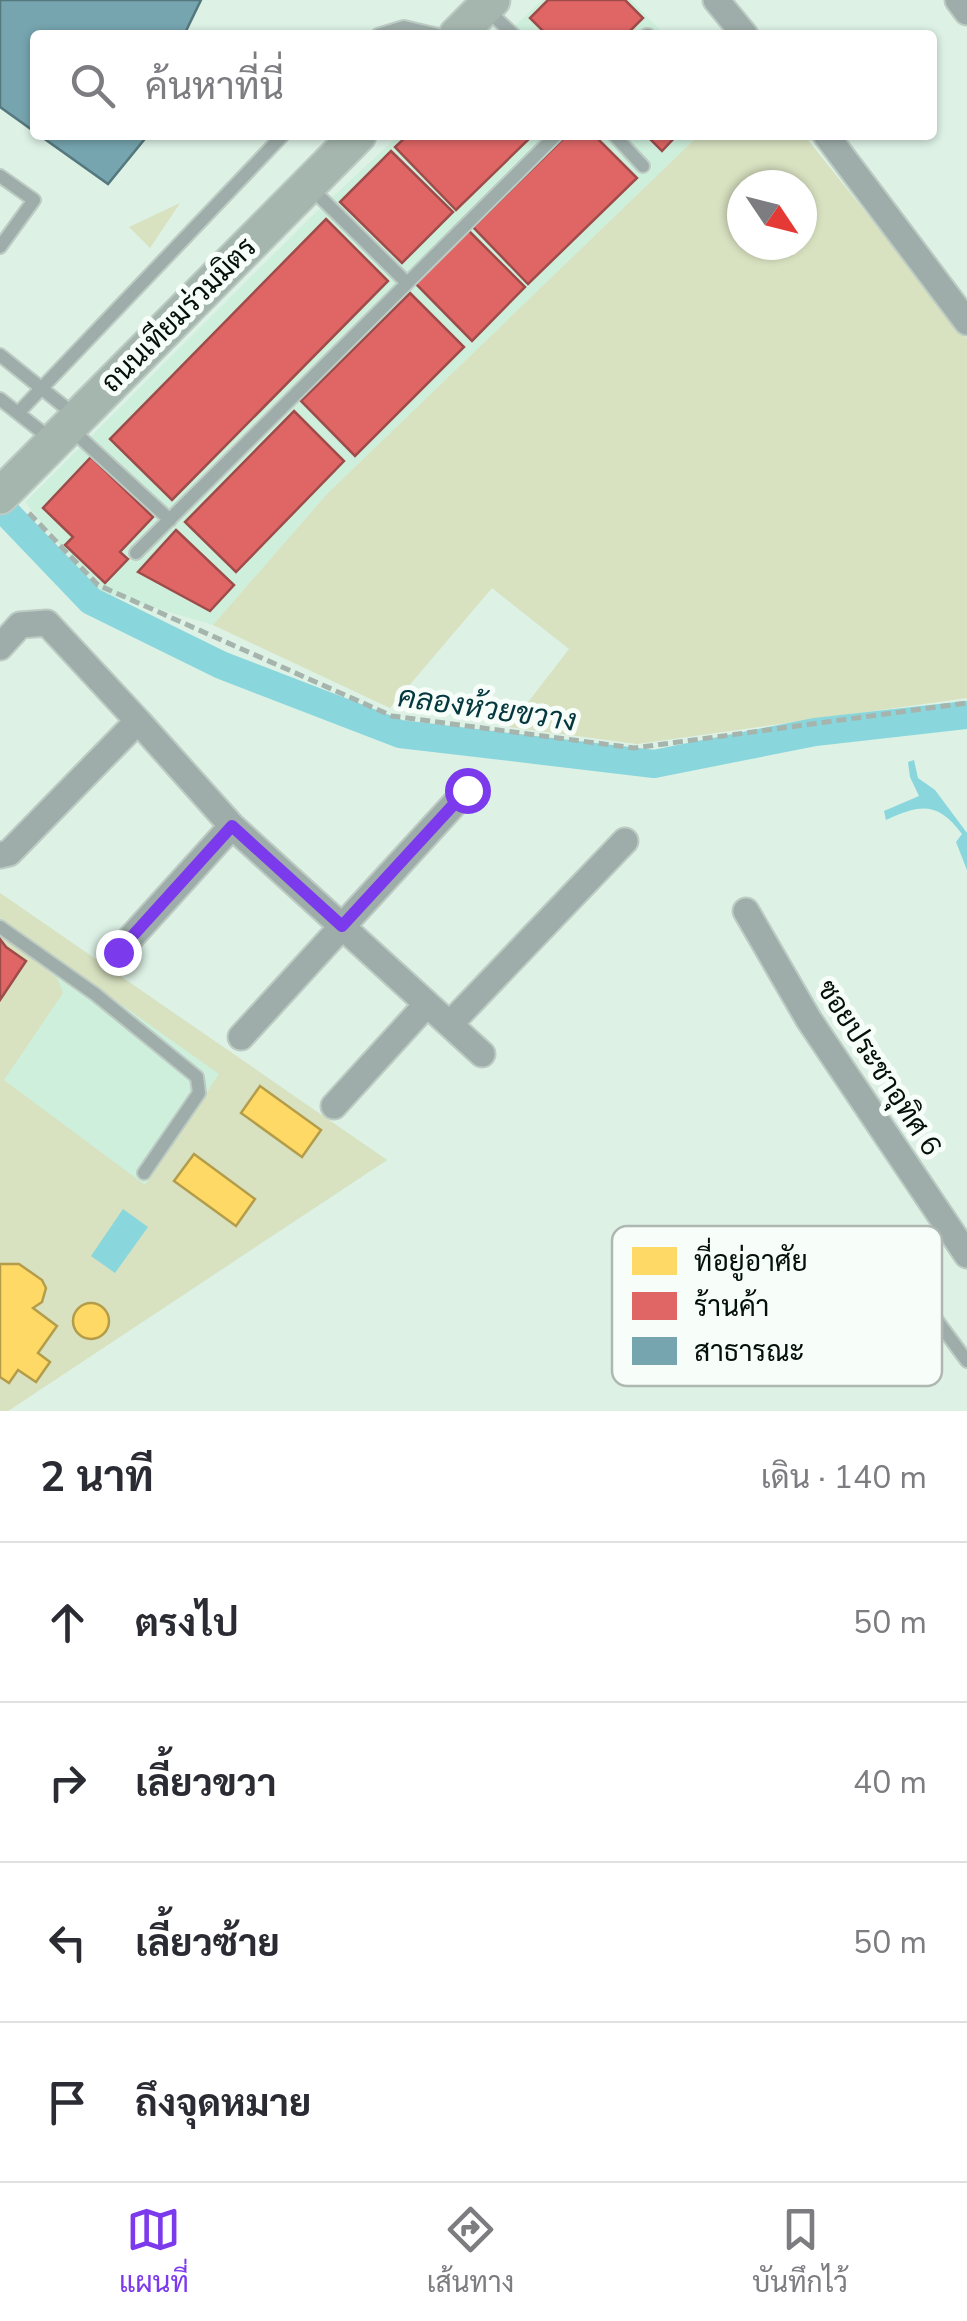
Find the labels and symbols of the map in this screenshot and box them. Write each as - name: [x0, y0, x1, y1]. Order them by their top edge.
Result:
- north arrow: [727, 170, 817, 260]
- street label: ถนนเทียมร่วมมิตร: [93, 229, 265, 401]
- water label: คลองห้วยขวาง: [395, 676, 579, 742]
- route start: [445, 768, 491, 814]
- route end: [96, 930, 142, 976]
- street label: ซอยประชาอุทิศ 6: [808, 973, 950, 1163]
- legend: [612, 1226, 942, 1386]
- text: ที่อยู่อาศัย: [694, 1237, 808, 1281]
- text: ร้านค้า: [694, 1288, 769, 1326]
- text: สาธารณะ: [694, 1333, 804, 1371]

